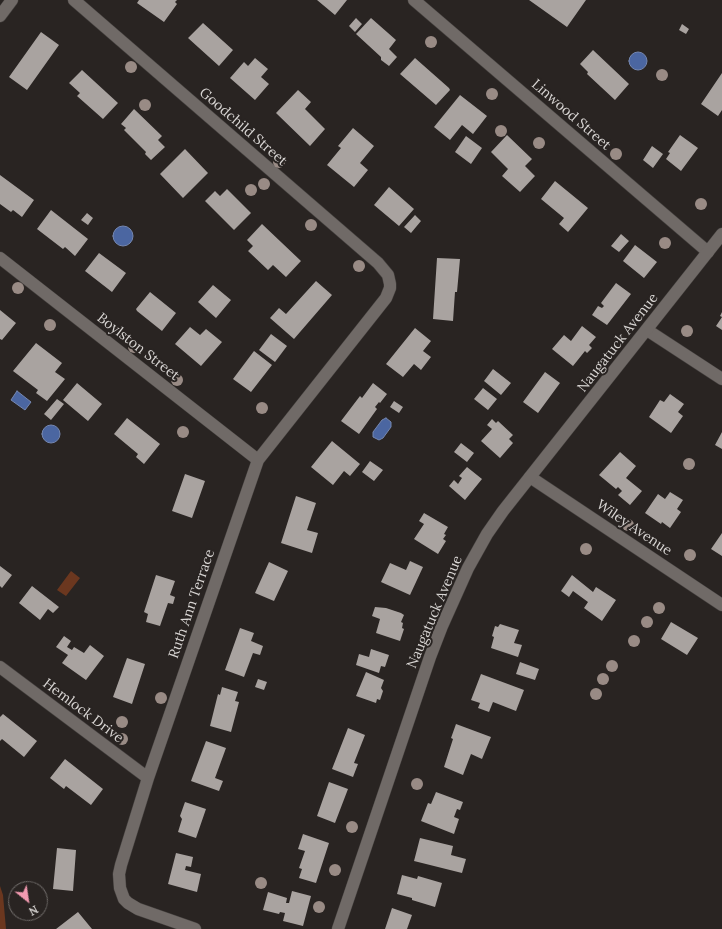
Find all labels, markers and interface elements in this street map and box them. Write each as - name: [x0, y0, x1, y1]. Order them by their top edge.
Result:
- street label: Linwood Street: [528, 76, 614, 154]
- street label: Goodchild Street: [196, 84, 290, 170]
- street label: Naugatuck Avenue: [574, 290, 662, 396]
- street label: Boylston Street: [93, 310, 183, 384]
- street label: Wiley Avenue: [593, 497, 675, 559]
- street label: Ruth Ann Terrace: [165, 547, 219, 661]
- street label: Naugatuck Avenue: [404, 553, 466, 671]
- street label: Hemlock Drive: [39, 675, 127, 747]
- north arrow: [8, 881, 48, 921]
- text: N: [26, 902, 41, 919]

